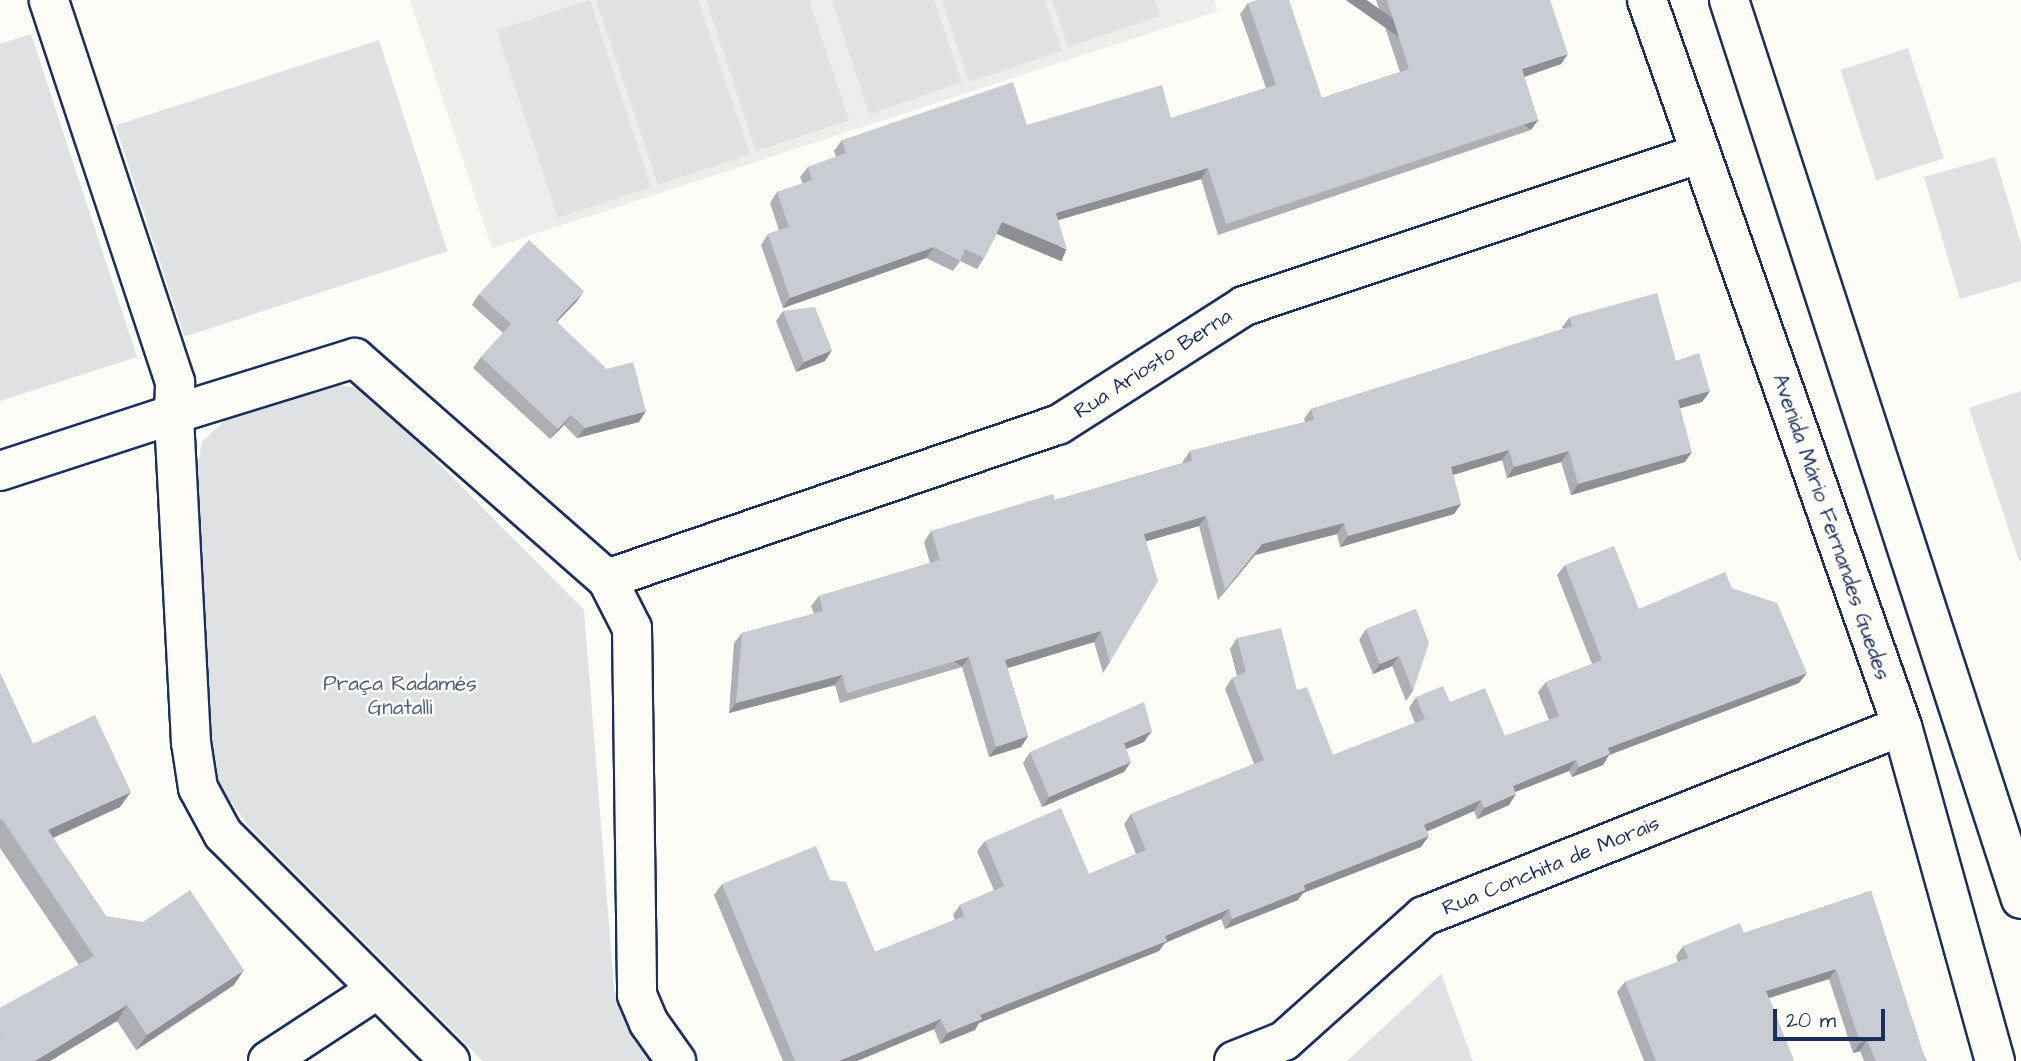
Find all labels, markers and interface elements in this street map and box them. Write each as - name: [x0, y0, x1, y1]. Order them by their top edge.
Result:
- street label: Rua Ariosto Berna: [1069, 304, 1237, 424]
- street label: Avenida Mário Fernandes Guedes: [1767, 371, 1895, 683]
- park label: Praça Radamés Gnatalli: [323, 671, 477, 721]
- street label: Rua Conchita de Morais: [1439, 811, 1663, 921]
- scale bar: [1776, 995, 1888, 1038]
- text: 20 m: [1786, 1006, 1836, 1035]

